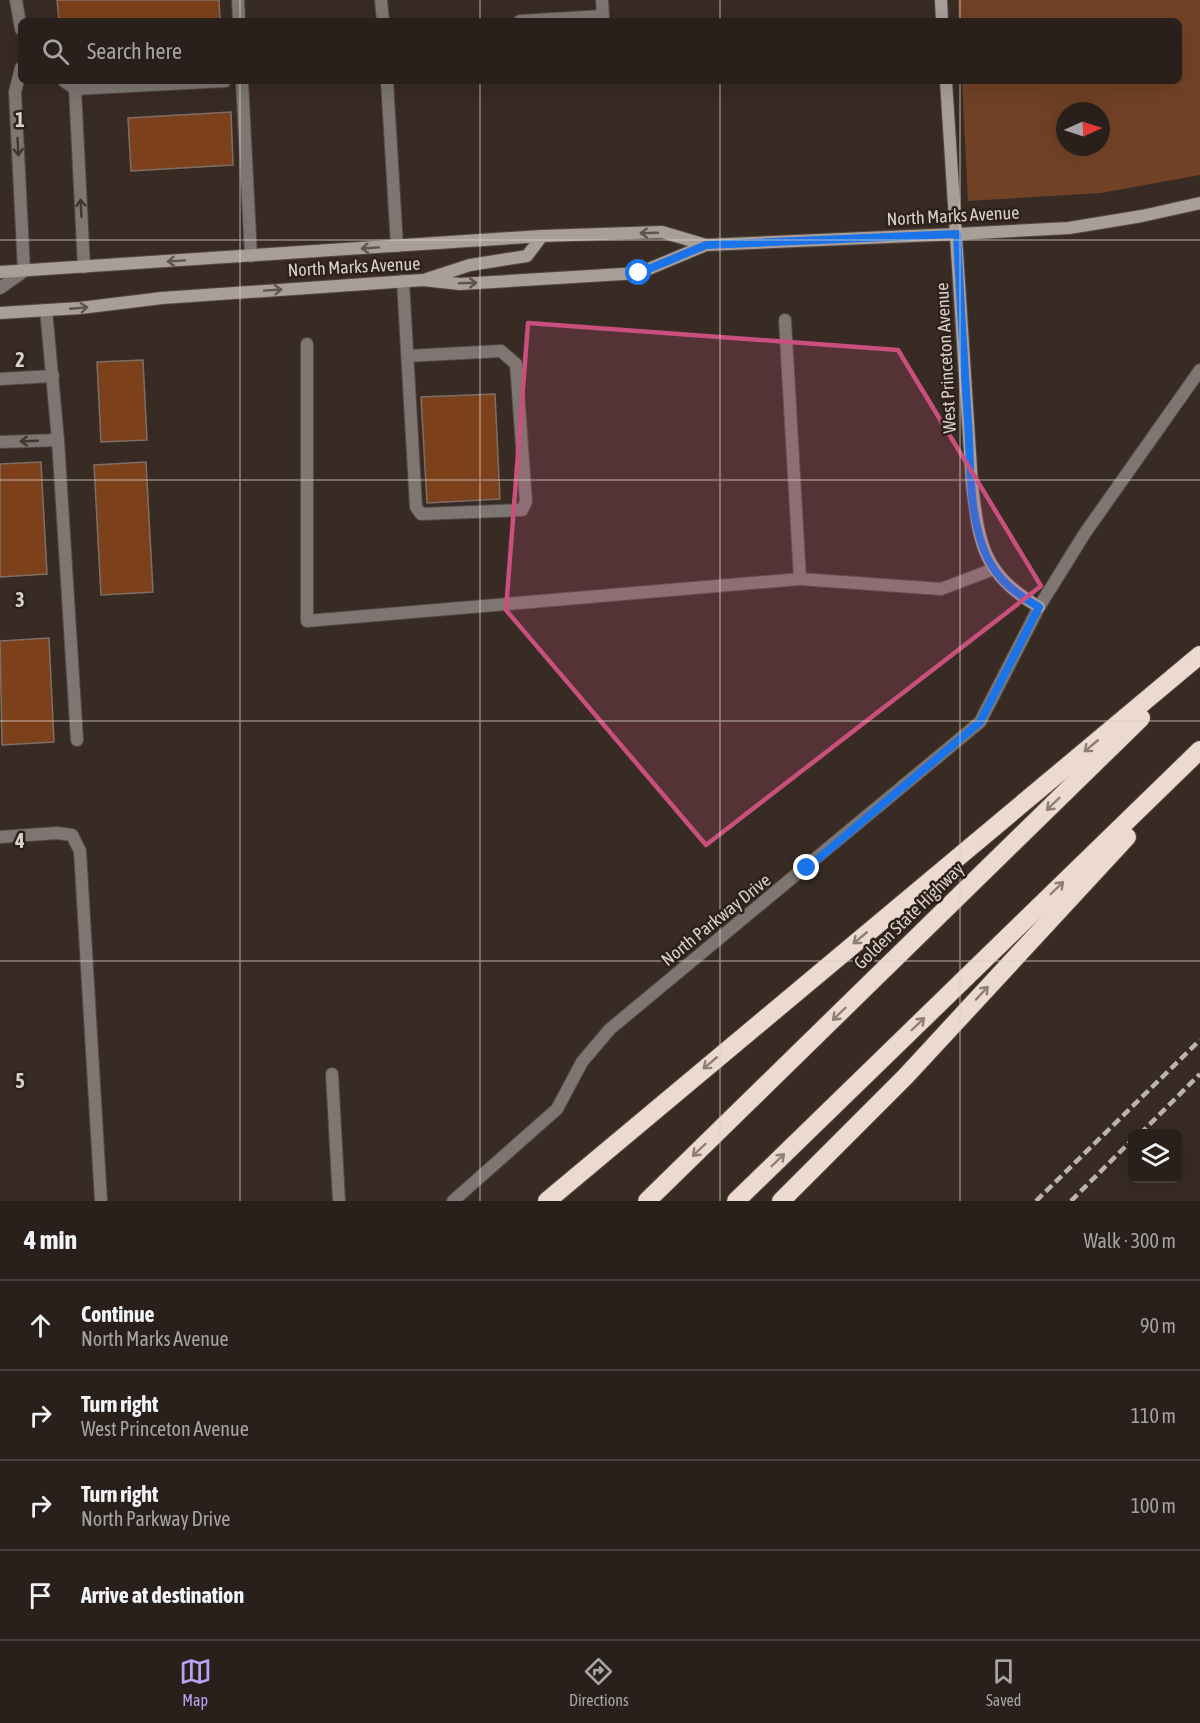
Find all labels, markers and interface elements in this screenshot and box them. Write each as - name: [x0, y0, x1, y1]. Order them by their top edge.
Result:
- search box: [18, 18, 1182, 84]
- icon: search: [39, 35, 72, 68]
- text: Search here: [87, 38, 182, 64]
- north arrow: [1056, 102, 1110, 156]
- text: 1: [15, 108, 25, 131]
- one-way arrow: [12, 136, 23, 156]
- one-way arrow: [75, 199, 86, 219]
- street label: North Marks Avenue: [886, 202, 1020, 229]
- one-way arrow: [639, 227, 659, 238]
- one-way arrow: [361, 242, 381, 253]
- street label: North Marks Avenue: [287, 253, 421, 280]
- one-way arrow: [166, 255, 186, 266]
- route start: [625, 259, 651, 285]
- one-way arrow: [457, 278, 477, 289]
- street label: West Princeton Avenue: [931, 282, 960, 434]
- one-way arrow: [263, 284, 283, 295]
- one-way arrow: [69, 302, 89, 313]
- text: 2: [15, 348, 25, 371]
- one-way arrow: [20, 435, 40, 446]
- text: 3: [15, 588, 25, 611]
- one-way arrow: [1083, 739, 1099, 752]
- one-way arrow: [1046, 797, 1061, 811]
- text: 4: [14, 829, 25, 852]
- route end: [793, 854, 819, 880]
- street label: Golden State Highway: [849, 858, 968, 973]
- street label: North Parkway Drive: [657, 869, 775, 970]
- one-way arrow: [1050, 881, 1065, 896]
- one-way arrow: [852, 932, 868, 945]
- one-way arrow: [975, 986, 989, 1001]
- one-way arrow: [831, 1006, 846, 1021]
- one-way arrow: [910, 1017, 925, 1032]
- one-way arrow: [703, 1056, 718, 1070]
- text: 5: [15, 1069, 25, 1092]
- map controls: [1128, 1129, 1182, 1183]
- button: layers: [1128, 1129, 1182, 1183]
- one-way arrow: [692, 1143, 707, 1158]
- one-way arrow: [770, 1153, 785, 1168]
- text: 4 min: [24, 1225, 77, 1255]
- text: Walk · 300 m: [1084, 1229, 1176, 1252]
- text: Continue: [81, 1301, 155, 1327]
- icon: ahead: [24, 1309, 57, 1342]
- text: 90 m: [1140, 1314, 1176, 1337]
- text: North Marks Avenue: [81, 1327, 229, 1350]
- text: Turn right: [81, 1391, 158, 1417]
- icon: right: [24, 1399, 57, 1432]
- text: 110 m: [1131, 1404, 1176, 1427]
- text: West Princeton Avenue: [81, 1417, 249, 1440]
- text: Turn right: [81, 1481, 158, 1507]
- icon: right: [24, 1489, 57, 1522]
- text: 100 m: [1131, 1494, 1176, 1517]
- text: North Parkway Drive: [81, 1507, 230, 1530]
- icon: arrive: [24, 1579, 57, 1612]
- text: Arrive at destination: [81, 1582, 244, 1608]
- tab: Map: [179, 1655, 212, 1709]
- tab: Directions: [569, 1655, 629, 1709]
- tab: Saved: [986, 1655, 1021, 1709]

